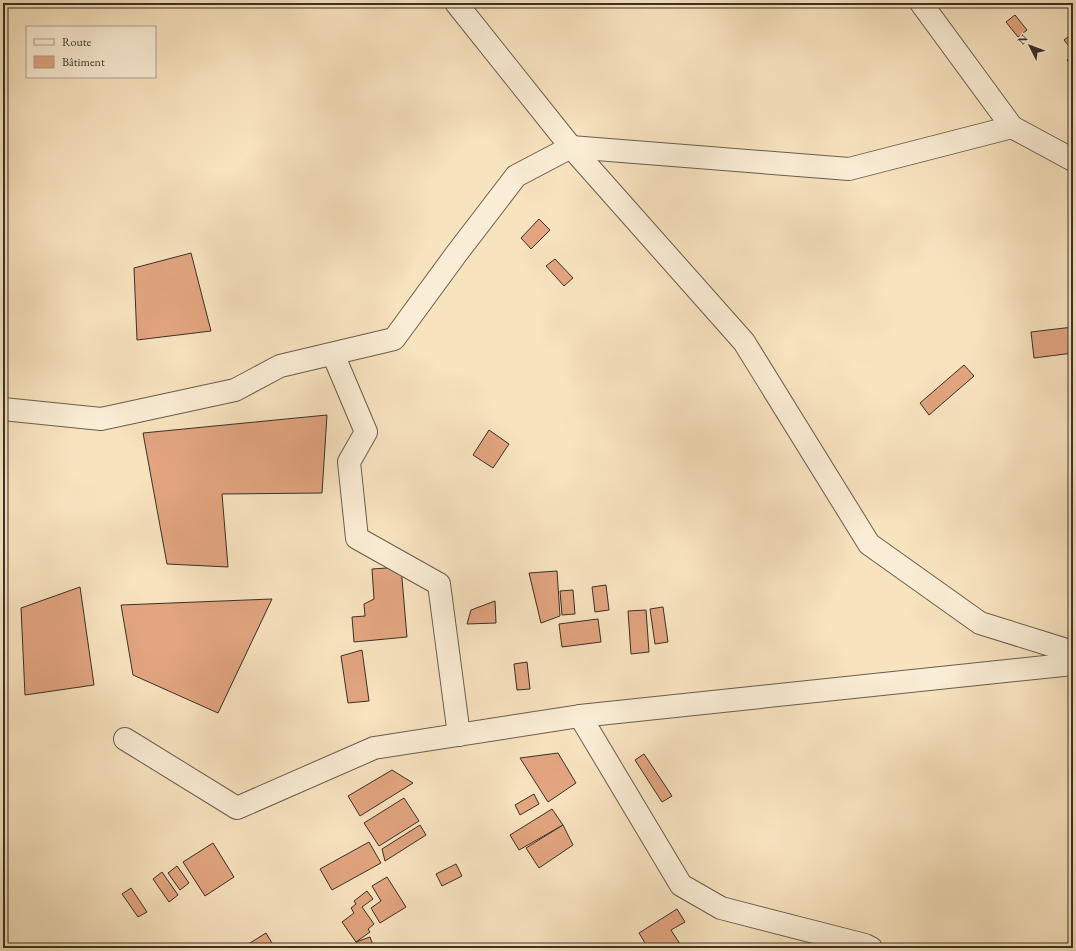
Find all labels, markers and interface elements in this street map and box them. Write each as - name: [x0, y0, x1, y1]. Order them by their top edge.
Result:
- legend: [26, 26, 156, 78]
- north arrow: [1010, 26, 1050, 66]
- text: N: [1014, 31, 1031, 47]
- text: Route: [62, 34, 92, 50]
- text: Bâtiment: [62, 54, 105, 70]

